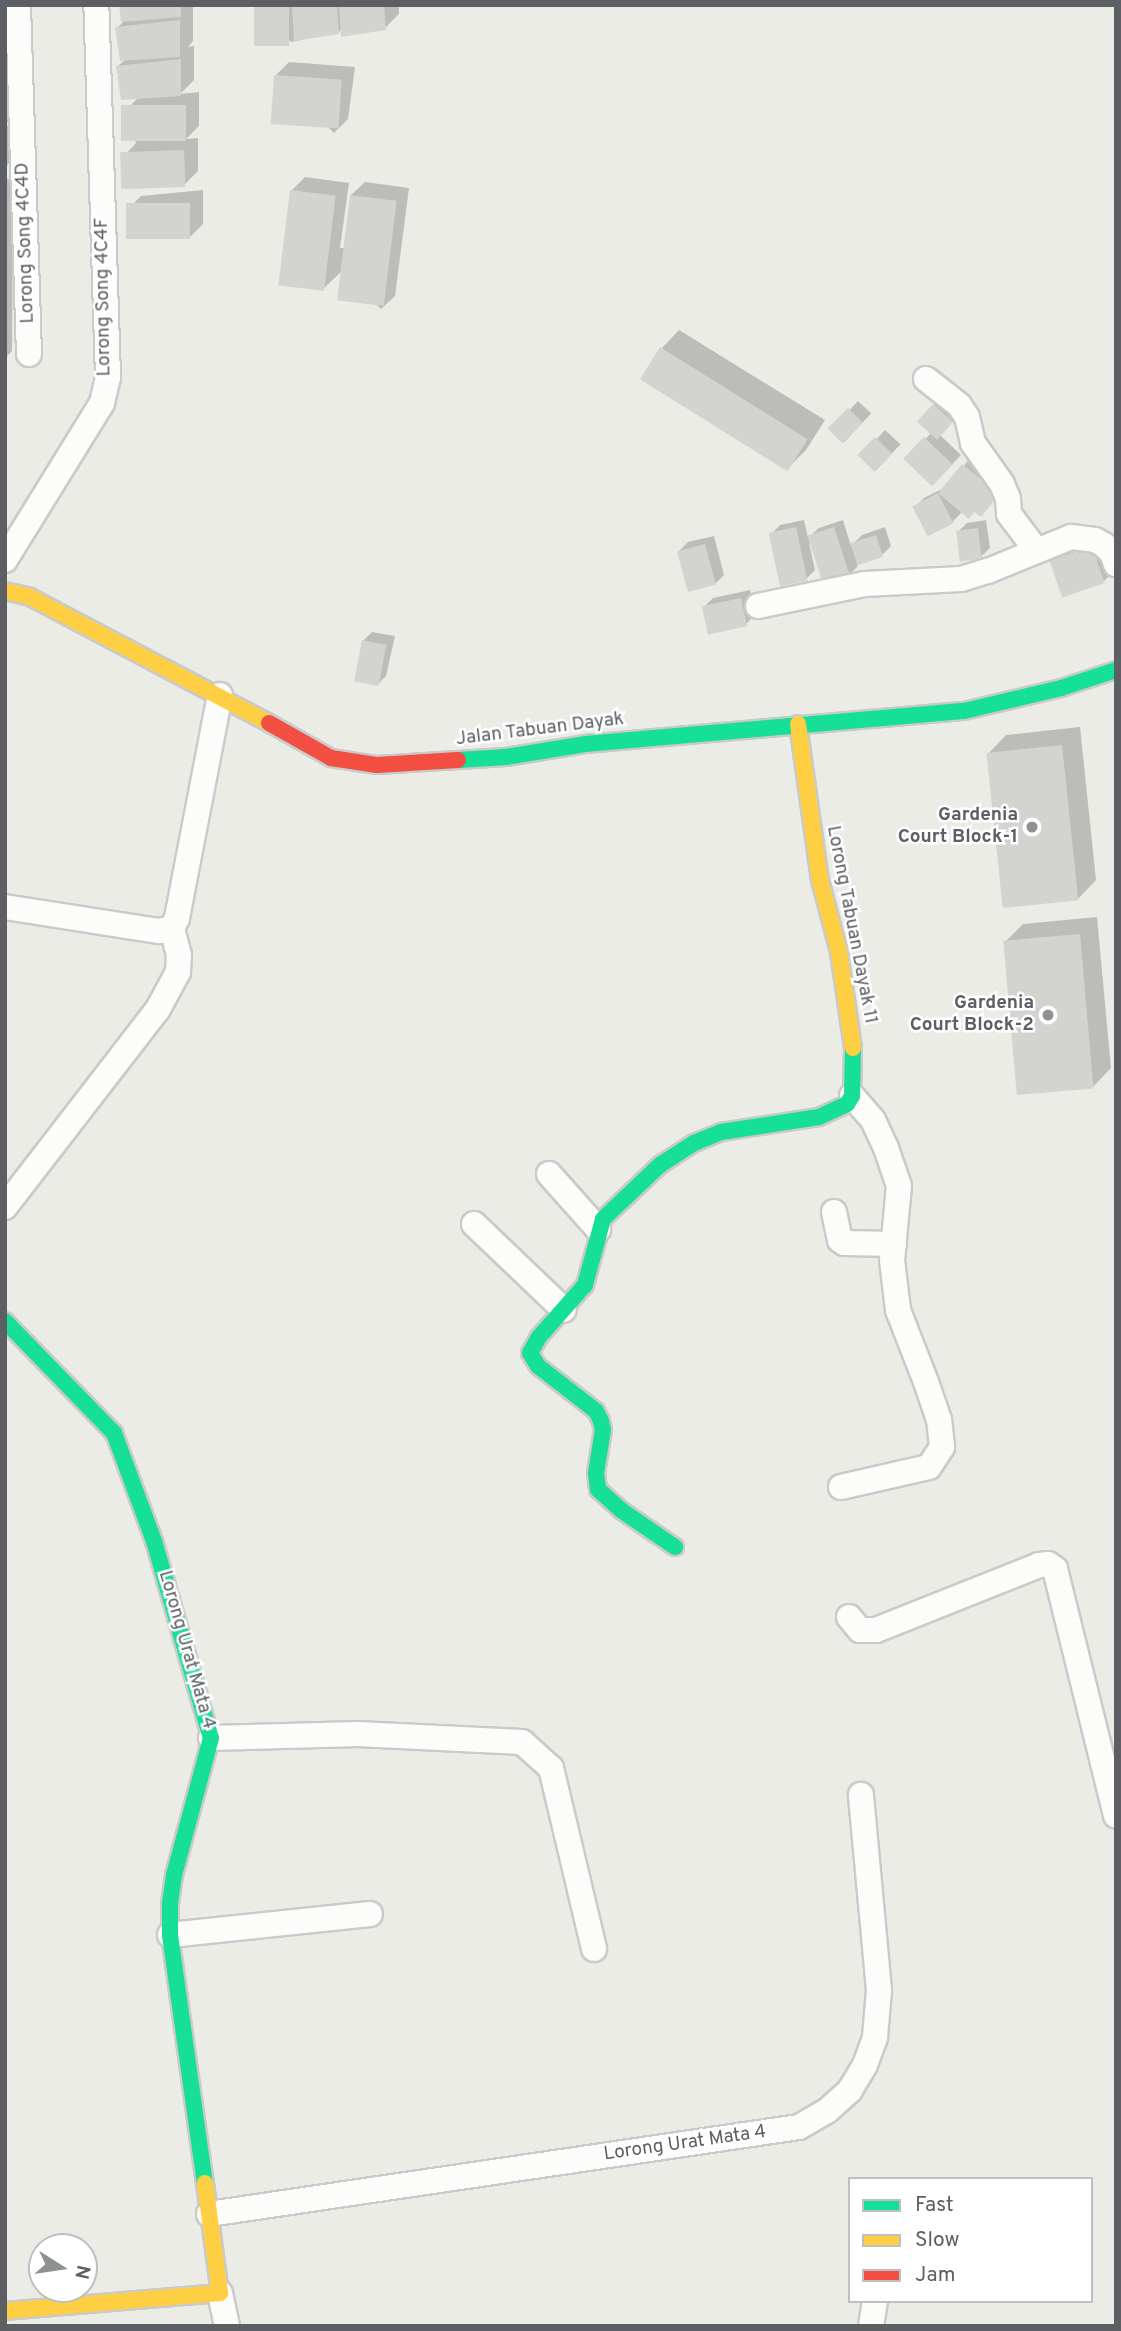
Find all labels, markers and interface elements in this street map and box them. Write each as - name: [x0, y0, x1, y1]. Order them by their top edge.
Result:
- street label: Lorong Song 4C4D: [12, 162, 40, 324]
- street label: Lorong Song 4C4F: [91, 217, 117, 377]
- street label: Jalan Tabuan Dayak: [454, 708, 626, 752]
- place label: Gardenia Court Block-1: [898, 805, 1018, 849]
- marker: Gardenia Court Block-1: [1024, 819, 1040, 835]
- street label: Lorong Tabuan Dayak 11: [820, 823, 882, 1027]
- place label: Gardenia Court Block-2: [910, 993, 1034, 1037]
- marker: Gardenia Court Block-2: [1040, 1007, 1056, 1023]
- street label: Lorong Urat Mata 4: [152, 1568, 220, 1732]
- street label: Lorong Urat Mata 4: [602, 2121, 768, 2167]
- legend: [848, 2177, 1093, 2303]
- text: Fast: [915, 2192, 954, 2219]
- text: Slow: [915, 2227, 960, 2254]
- north arrow: [28, 2233, 98, 2303]
- text: Jam: [915, 2262, 956, 2289]
- text: N: [68, 2263, 95, 2281]

